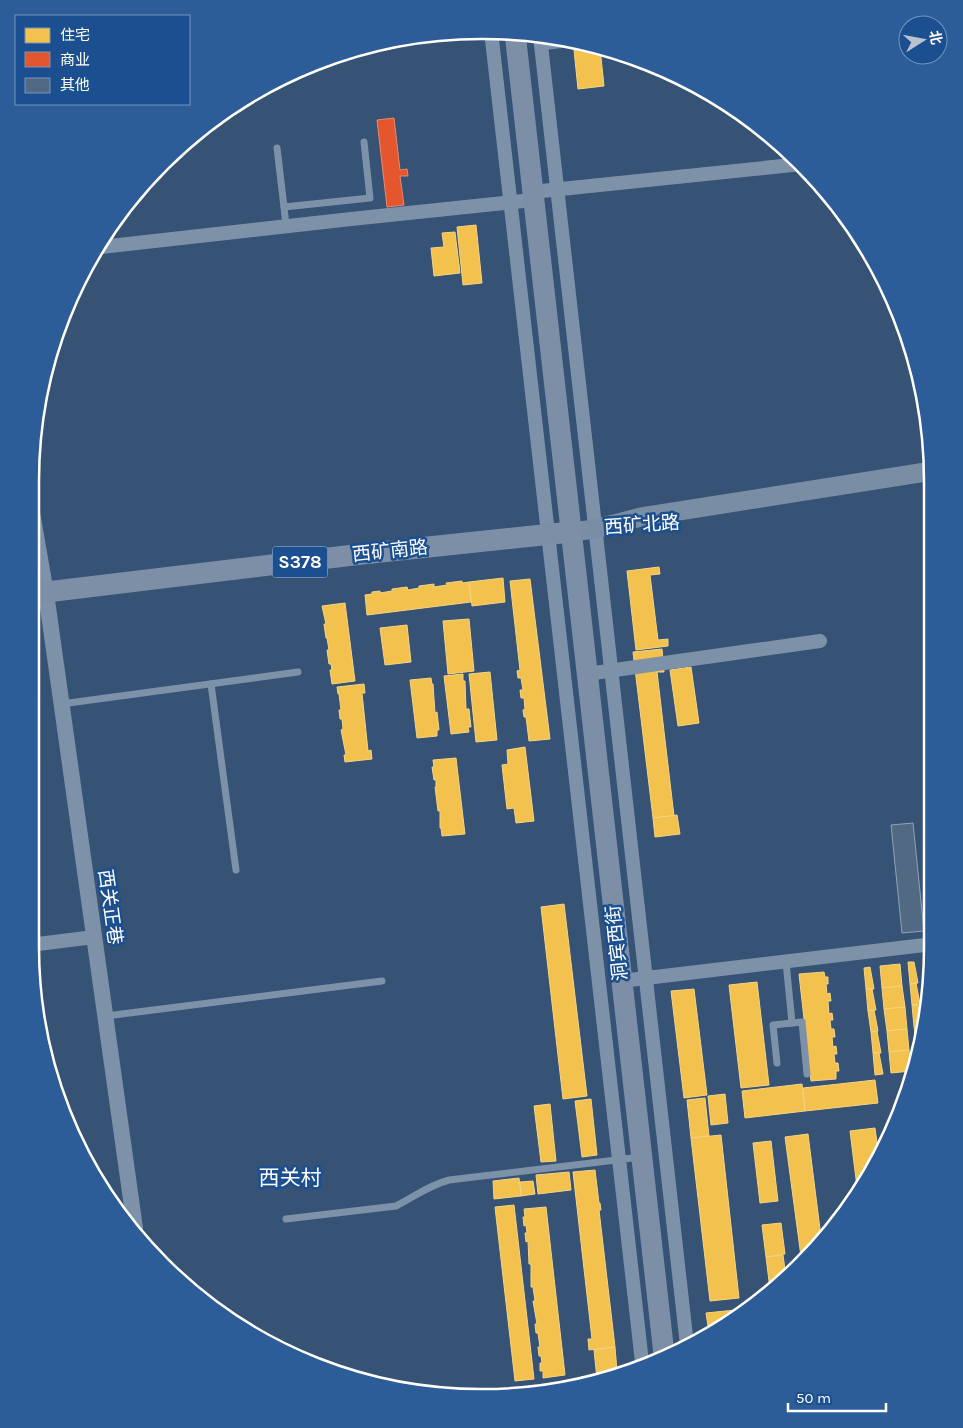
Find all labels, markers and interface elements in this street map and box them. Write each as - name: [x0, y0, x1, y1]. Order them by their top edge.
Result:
- legend: [15, 15, 190, 105]
- north arrow: [898, 15, 948, 65]
- text: 住宅: [60, 26, 90, 44]
- text: 北: [926, 29, 945, 46]
- text: 商业: [60, 51, 90, 69]
- text: 其他: [60, 76, 90, 94]
- street label: 西矿北路: [603, 511, 681, 539]
- street label: 西矿南路: [351, 536, 429, 566]
- road number: S378: [272, 546, 328, 578]
- street label: 西关正巷: [94, 868, 126, 946]
- street label: 洞宾西街: [602, 904, 632, 982]
- district label: 西关村: [259, 1166, 322, 1190]
- scale bar: [788, 1380, 886, 1412]
- text: 50 m: [796, 1389, 831, 1407]

